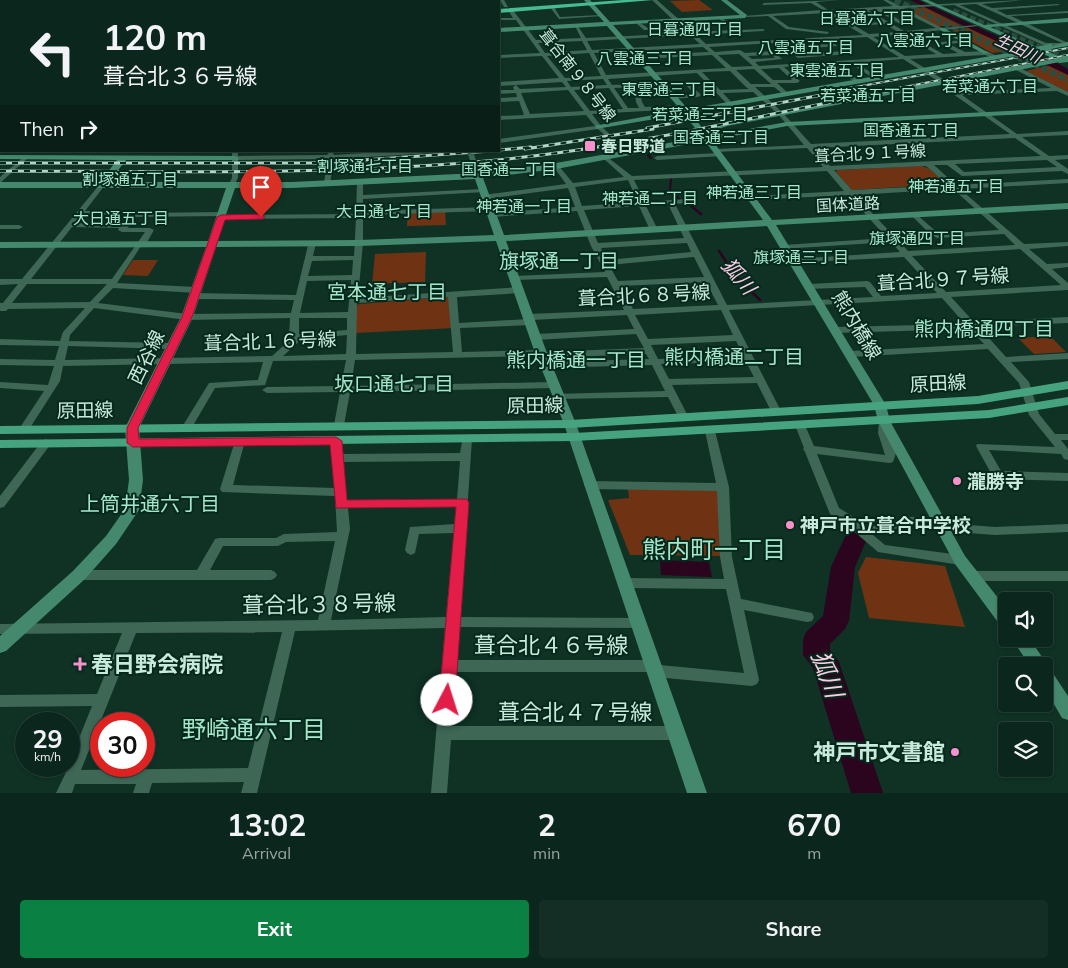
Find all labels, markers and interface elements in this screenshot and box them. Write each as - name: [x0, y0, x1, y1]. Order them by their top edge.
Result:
- district label: 日暮通六丁目: [819, 8, 915, 28]
- text: 120 m: [103, 15, 207, 59]
- district label: 日暮通四丁目: [647, 19, 743, 39]
- icon: left: [20, 20, 85, 85]
- street label: 葺合南９８号線: [536, 25, 620, 125]
- water label: 生田川: [992, 29, 1046, 68]
- district label: 八雲通六丁目: [877, 30, 973, 50]
- district label: 八雲通五丁目: [758, 37, 854, 57]
- district label: 八雲通三丁目: [597, 48, 693, 68]
- district label: 東雲通五丁目: [789, 60, 885, 80]
- text: 葺合北３６号線: [103, 62, 257, 90]
- district label: 若菜通六丁目: [942, 76, 1038, 96]
- district label: 東雲通三丁目: [621, 79, 717, 99]
- district label: 若菜通五丁目: [820, 85, 916, 105]
- district label: 若菜通三丁目: [652, 104, 748, 124]
- icon: right: [74, 115, 102, 143]
- text: Then: [20, 117, 64, 141]
- district label: 国香通五丁目: [863, 120, 959, 140]
- district label: 国香通三丁目: [673, 127, 769, 147]
- place label: 春日野道: [601, 136, 665, 156]
- marker: 春日野道: [583, 139, 597, 153]
- street label: 葺合北９１号線: [814, 140, 926, 166]
- district label: 割塚通七丁目: [317, 156, 413, 176]
- district label: 国香通一丁目: [461, 159, 557, 179]
- pin: [240, 166, 282, 217]
- district label: 割塚通五丁目: [82, 169, 178, 189]
- icon: arrive: [247, 173, 275, 201]
- district label: 神若通五丁目: [908, 176, 1004, 196]
- district label: 神若通三丁目: [706, 182, 802, 202]
- district label: 神若通二丁目: [602, 188, 698, 208]
- street label: 国体道路: [816, 192, 880, 216]
- district label: 神若通一丁目: [476, 196, 572, 216]
- district label: 大日通七丁目: [336, 201, 432, 221]
- district label: 大日通五丁目: [73, 208, 169, 228]
- district label: 旗塚通四丁目: [869, 228, 965, 248]
- district label: 旗塚通三丁目: [753, 247, 849, 267]
- district label: 旗塚通一丁目: [499, 248, 619, 273]
- water label: 狐川: [717, 253, 763, 301]
- street label: 葺合北９７号線: [876, 262, 1010, 296]
- district label: 宮本通七丁目: [327, 279, 447, 304]
- street label: 葺合北６８号線: [577, 280, 711, 310]
- street label: 熊内橋線: [827, 286, 887, 364]
- district label: 熊内橋通四丁目: [914, 316, 1054, 341]
- street label: 西谷線: [123, 326, 169, 388]
- street label: 葺合北１６号線: [203, 327, 337, 355]
- district label: 熊内橋通二丁目: [664, 344, 804, 369]
- district label: 熊内橋通一丁目: [506, 347, 646, 372]
- street label: 原田線: [909, 370, 967, 396]
- district label: 坂口通七丁目: [334, 371, 454, 396]
- street label: 原田線: [506, 393, 564, 417]
- street label: 原田線: [56, 398, 114, 422]
- place label: 瀧勝寺: [967, 469, 1024, 493]
- marker: 瀧勝寺: [951, 475, 963, 487]
- district label: 上筒井通六丁目: [80, 491, 220, 516]
- place label: 神戸市立葺合中学校: [800, 513, 971, 537]
- marker: 神戸市立葺合中学校: [784, 519, 796, 531]
- district label: 熊内町一丁目: [642, 534, 786, 564]
- street label: 葺合北３８号線: [242, 589, 396, 619]
- map controls: [998, 592, 1053, 777]
- button: sound: [998, 592, 1053, 647]
- street label: 葺合北４６号線: [474, 631, 628, 659]
- water label: 狐川: [806, 646, 851, 705]
- place label: 春日野会病院: [91, 650, 223, 678]
- marker: 春日野会病院: [73, 657, 87, 671]
- button: search: [998, 657, 1053, 712]
- position arrow: [420, 673, 472, 725]
- street label: 葺合北４７号線: [498, 698, 652, 726]
- speed limit sign: 30: [90, 712, 155, 777]
- district label: 野崎通六丁目: [182, 714, 326, 744]
- button: layers: [998, 722, 1053, 777]
- text: 29: [32, 723, 63, 754]
- place label: 神戸市文書館: [813, 738, 945, 766]
- marker: 神戸市文書館: [949, 746, 961, 758]
- text: km/h: [34, 749, 61, 764]
- text: 13:02: [227, 806, 306, 844]
- text: 2: [538, 806, 556, 844]
- text: 670: [787, 806, 841, 844]
- text: Arrival: [242, 843, 291, 863]
- text: min: [533, 843, 560, 863]
- text: m: [807, 843, 821, 863]
- button: Exit: [20, 900, 529, 958]
- button: Share: [539, 900, 1048, 958]

